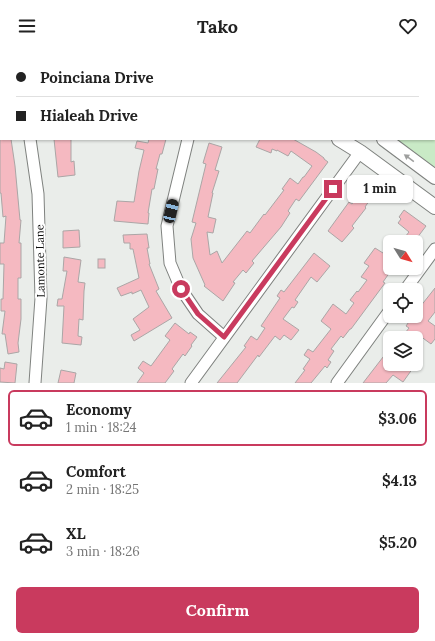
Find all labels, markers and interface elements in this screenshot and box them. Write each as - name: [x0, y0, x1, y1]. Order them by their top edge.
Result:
- icon: menu: [16, 15, 38, 37]
- text: Tako: [197, 15, 238, 38]
- icon: heart: [397, 15, 419, 37]
- text: Poinciana Drive: [40, 68, 154, 87]
- text: Hialeah Drive: [40, 106, 138, 125]
- one-way arrow: [404, 154, 415, 162]
- callout: 1 min: [347, 175, 413, 203]
- route end: [324, 180, 342, 198]
- text: 1 min: [363, 180, 397, 197]
- car: [162, 198, 180, 224]
- street label: Lamonte Lane: [32, 224, 48, 298]
- north arrow: [383, 235, 423, 275]
- map controls: [383, 235, 423, 371]
- route start: [172, 280, 190, 298]
- button: locate: [383, 283, 423, 323]
- button: layers: [383, 331, 423, 371]
- icon: car: [18, 400, 54, 436]
- text: Economy: [66, 400, 131, 419]
- text: $3.06: [378, 409, 417, 428]
- text: 1 min · 18:24: [66, 419, 136, 436]
- icon: car: [18, 462, 54, 498]
- text: Comfort: [66, 462, 126, 481]
- text: $4.13: [382, 471, 417, 490]
- text: 2 min · 18:25: [66, 481, 139, 498]
- icon: car: [18, 524, 54, 560]
- text: XL: [66, 524, 86, 543]
- text: $5.20: [379, 533, 417, 552]
- text: 3 min · 18:26: [66, 543, 140, 560]
- button: Confirm: [16, 587, 419, 633]

